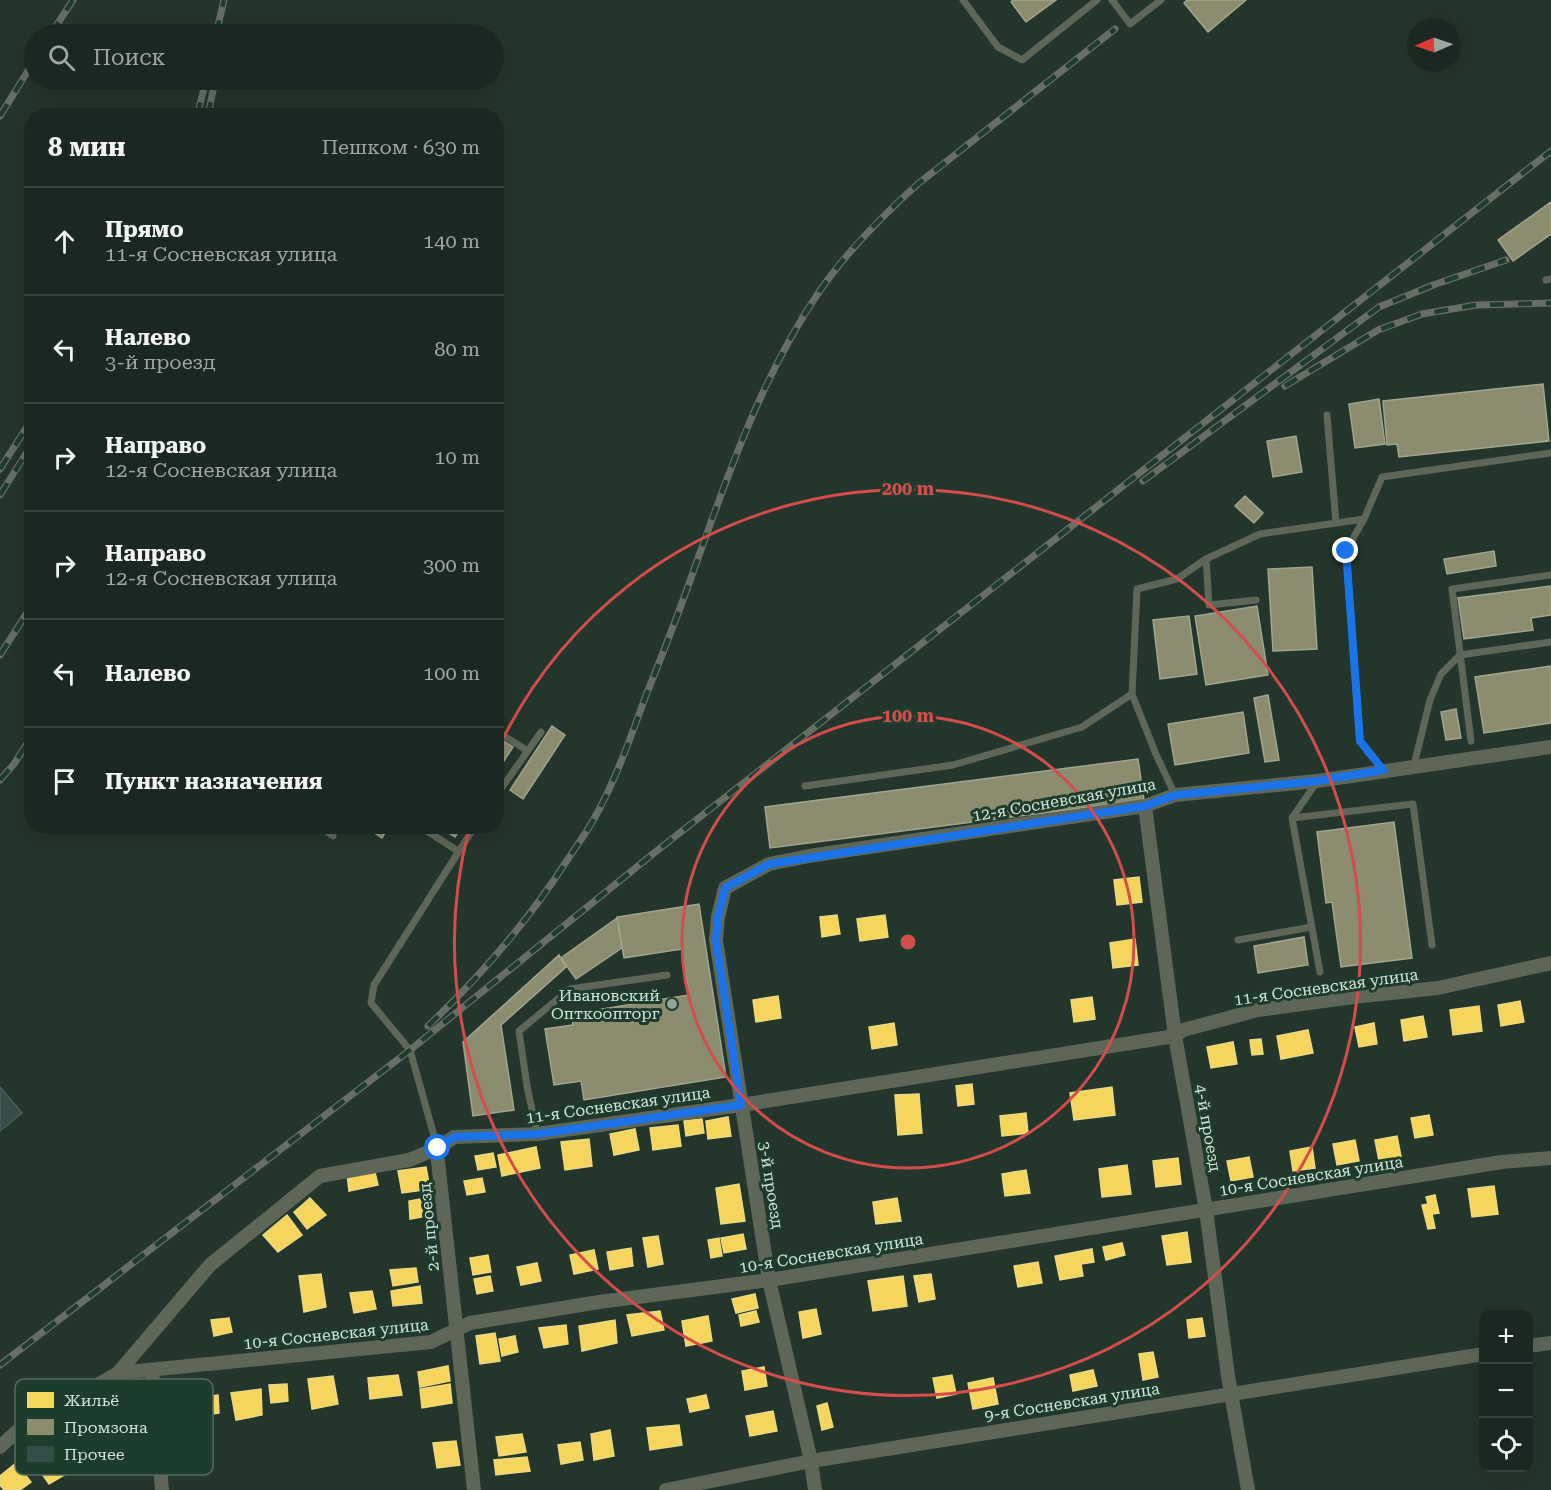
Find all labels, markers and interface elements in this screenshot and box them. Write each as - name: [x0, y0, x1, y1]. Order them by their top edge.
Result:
- north arrow: [1407, 18, 1461, 72]
- search box: [24, 24, 504, 90]
- icon: search: [45, 41, 78, 74]
- text: Поиск: [93, 45, 165, 70]
- text: 8 мин: [48, 132, 126, 162]
- text: Пешком · 630 m: [322, 135, 480, 159]
- text: Прямо: [105, 217, 184, 242]
- icon: ahead: [48, 225, 81, 258]
- text: 140 m: [423, 229, 480, 253]
- text: 11-я Сосневская улица: [105, 242, 337, 266]
- text: Налево: [105, 325, 191, 350]
- icon: left: [48, 333, 81, 366]
- text: 80 m: [434, 337, 480, 361]
- text: 3-й проезд: [105, 350, 216, 374]
- text: Направо: [105, 433, 206, 458]
- icon: right: [48, 441, 81, 474]
- text: 10 m: [434, 445, 480, 469]
- text: 12-я Сосневская улица: [105, 458, 337, 482]
- text: 200 m: [882, 478, 935, 499]
- route end: [1332, 537, 1358, 563]
- text: Направо: [105, 541, 206, 566]
- icon: right: [48, 549, 81, 582]
- text: 300 m: [423, 553, 480, 577]
- text: 12-я Сосневская улица: [105, 566, 337, 590]
- icon: left: [48, 657, 81, 690]
- text: Налево: [105, 661, 191, 686]
- text: 100 m: [423, 661, 480, 685]
- text: 100 m: [882, 705, 935, 726]
- icon: arrive: [48, 765, 81, 798]
- text: Пункт назначения: [105, 769, 323, 794]
- street label: 12-я Сосневская улица: [971, 774, 1158, 826]
- centre of rings: [898, 932, 918, 952]
- street label: 11-я Сосневская улица: [1233, 965, 1420, 1009]
- place label: Ивановский Опткоопторг: [551, 986, 660, 1023]
- marker: Ивановский Опткоопторг: [665, 997, 679, 1011]
- street label: 11-я Сосневская улица: [525, 1083, 712, 1127]
- street label: 4-й проезд: [1191, 1083, 1225, 1173]
- route start: [424, 1134, 450, 1160]
- street label: 3-й проезд: [755, 1140, 787, 1230]
- street label: 10-я Сосневская улица: [1218, 1152, 1405, 1200]
- street label: 2-й проезд: [415, 1182, 443, 1272]
- street label: 10-я Сосневская улица: [738, 1229, 925, 1277]
- map controls: [1479, 1310, 1533, 1472]
- button: +: [1479, 1310, 1533, 1364]
- street label: 10-я Сосневская улица: [243, 1315, 430, 1353]
- button: −: [1479, 1364, 1533, 1418]
- legend: [15, 1379, 213, 1475]
- street label: 9-я Сосневская улица: [983, 1379, 1161, 1425]
- text: Жильё: [64, 1391, 119, 1410]
- text: Промзона: [64, 1418, 148, 1437]
- button: locate: [1479, 1418, 1533, 1472]
- text: Прочее: [64, 1445, 125, 1464]

